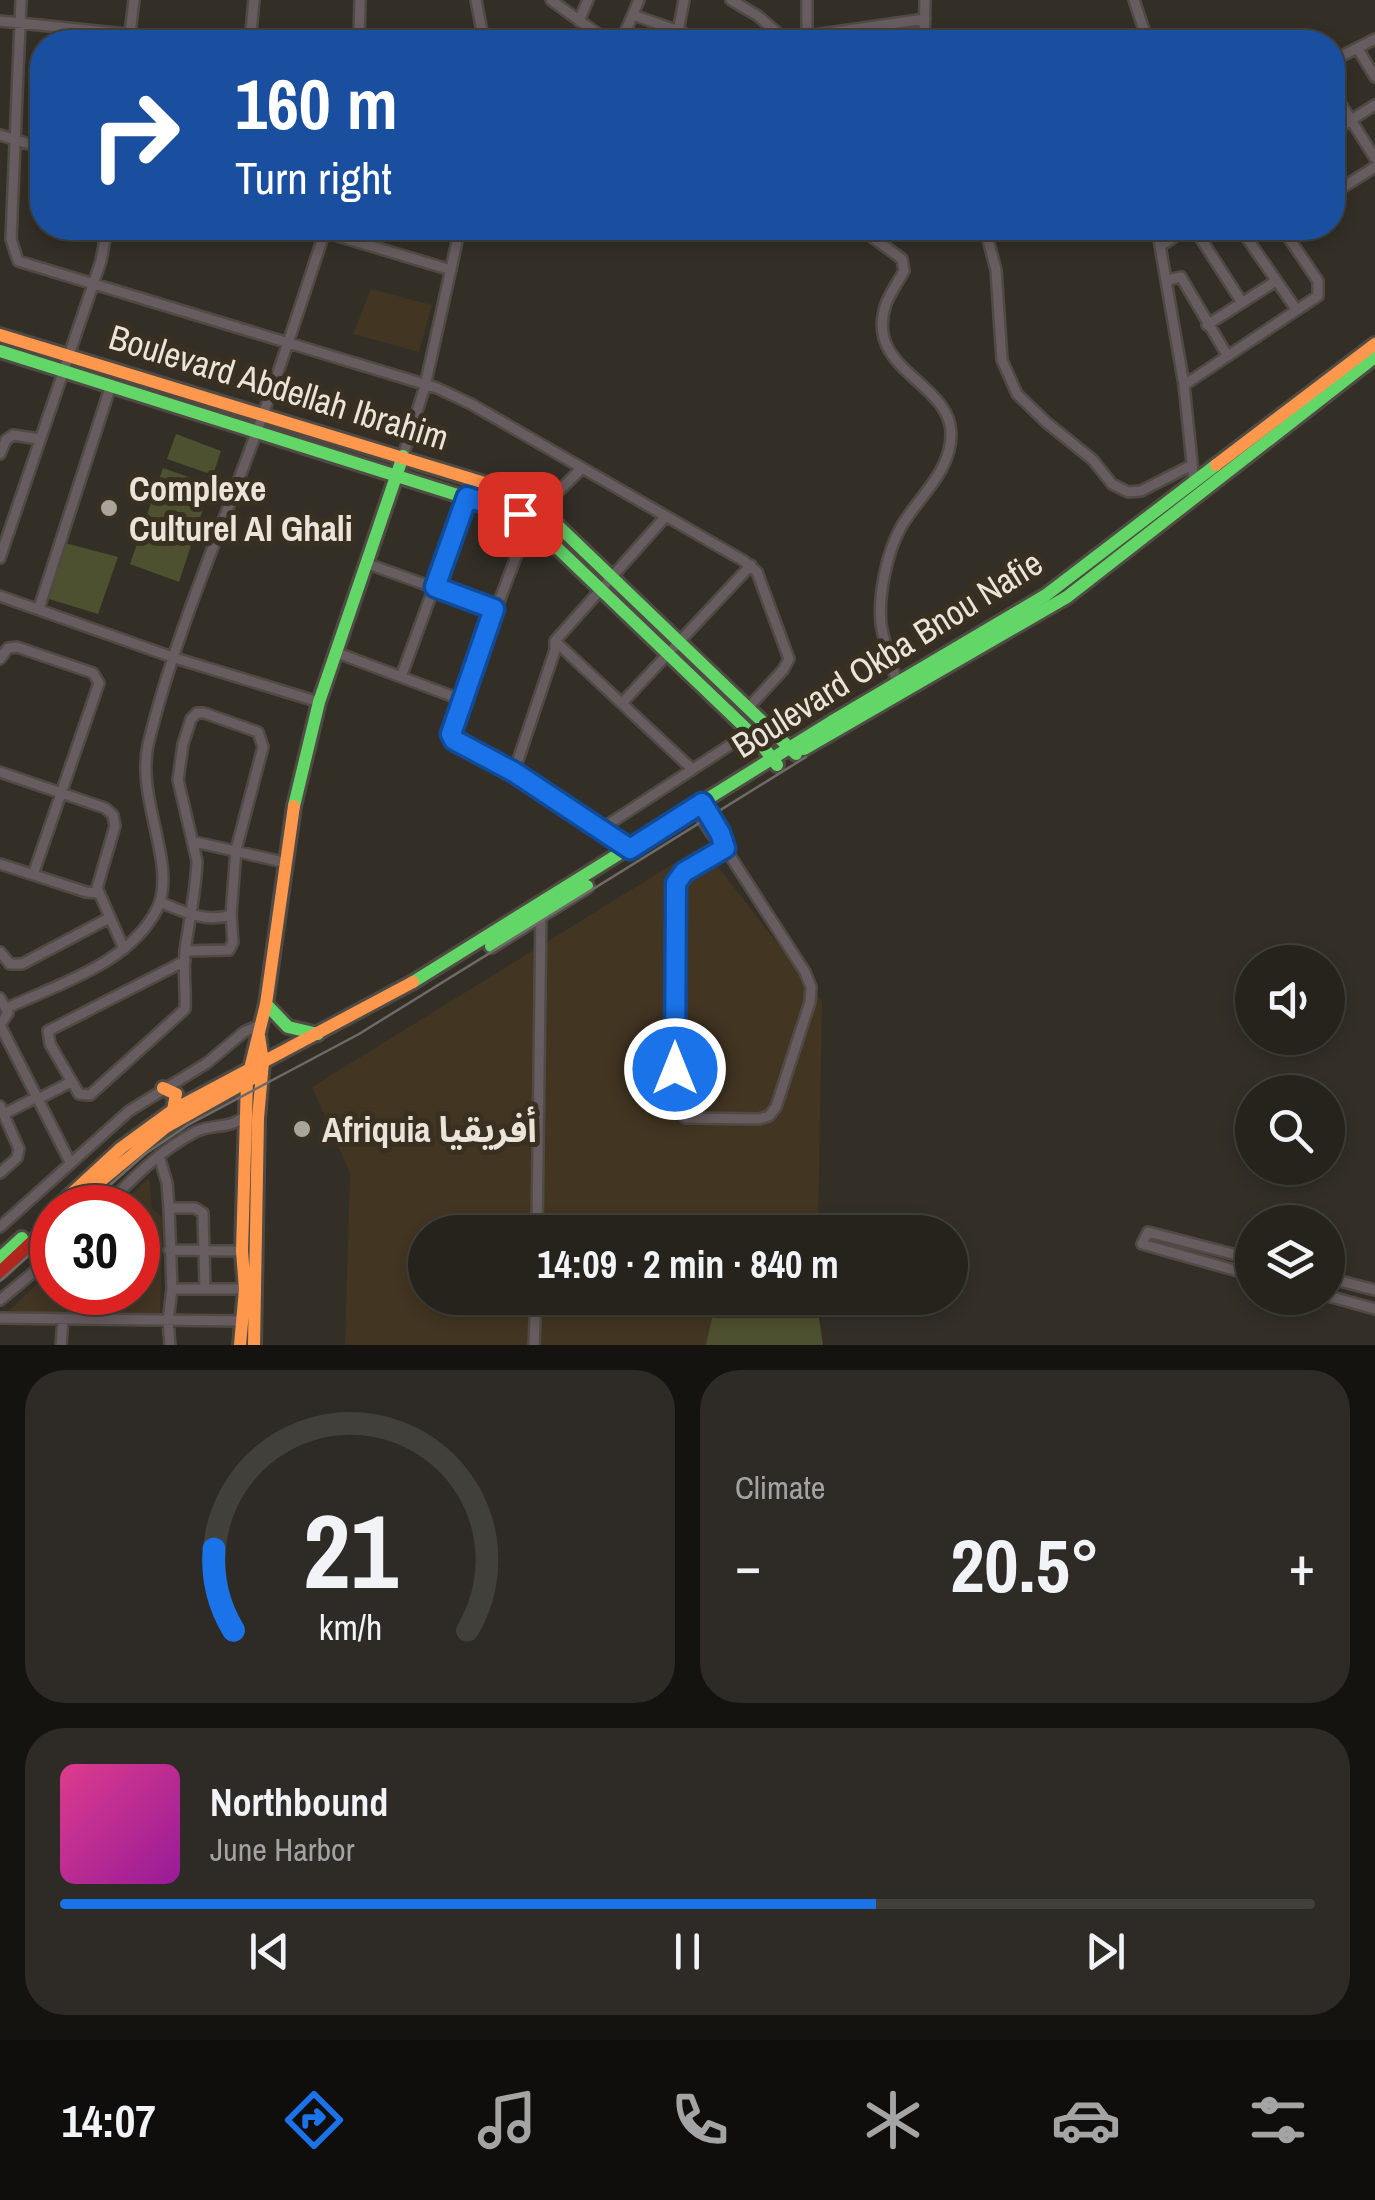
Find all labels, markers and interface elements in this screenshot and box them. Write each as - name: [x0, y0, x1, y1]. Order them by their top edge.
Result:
- text: 160 m: [235, 57, 398, 151]
- icon: right: [70, 70, 200, 200]
- text: Turn right: [235, 147, 392, 208]
- street label: Boulevard Abdellah Ibrahim: [104, 313, 454, 461]
- place label: Complexe Culturel Al Ghali: [129, 465, 353, 552]
- pin: [478, 472, 563, 557]
- icon: arrive: [493, 487, 548, 542]
- marker: Complexe Culturel Al Ghali: [98, 497, 120, 519]
- street label: Boulevard Okba Bnou Nafie: [723, 539, 1051, 769]
- map controls: [1235, 945, 1345, 1315]
- button: sound: [1235, 945, 1345, 1055]
- position arrow: [623, 1017, 727, 1121]
- button: search: [1235, 1075, 1345, 1185]
- place label: Afriquia أفريقيا: [322, 1106, 537, 1153]
- marker: Afriquia أفريقيا: [291, 1118, 313, 1140]
- speed limit sign: 30: [30, 1185, 160, 1315]
- button: layers: [1235, 1205, 1345, 1315]
- text: 14:09 · 2 min · 840 m: [537, 1239, 839, 1290]
- text: Climate: [735, 1466, 825, 1509]
- text: 21: [303, 1480, 398, 1620]
- text: 20.5°: [950, 1514, 1100, 1615]
- text: −: [735, 1528, 761, 1602]
- text: +: [1289, 1528, 1315, 1602]
- text: km/h: [318, 1603, 382, 1651]
- text: Northbound: [210, 1777, 388, 1828]
- text: June Harbor: [210, 1828, 354, 1871]
- icon: previous: [242, 1924, 297, 1979]
- icon: pause: [660, 1924, 715, 1979]
- icon: next: [1078, 1924, 1133, 1979]
- icon: directions: [279, 2085, 349, 2155]
- icon: music: [472, 2085, 542, 2155]
- icon: phone: [665, 2085, 735, 2155]
- icon: climate: [858, 2085, 928, 2155]
- icon: car: [1051, 2085, 1121, 2155]
- icon: filters: [1243, 2085, 1313, 2155]
- text: 14:07: [61, 2090, 156, 2151]

